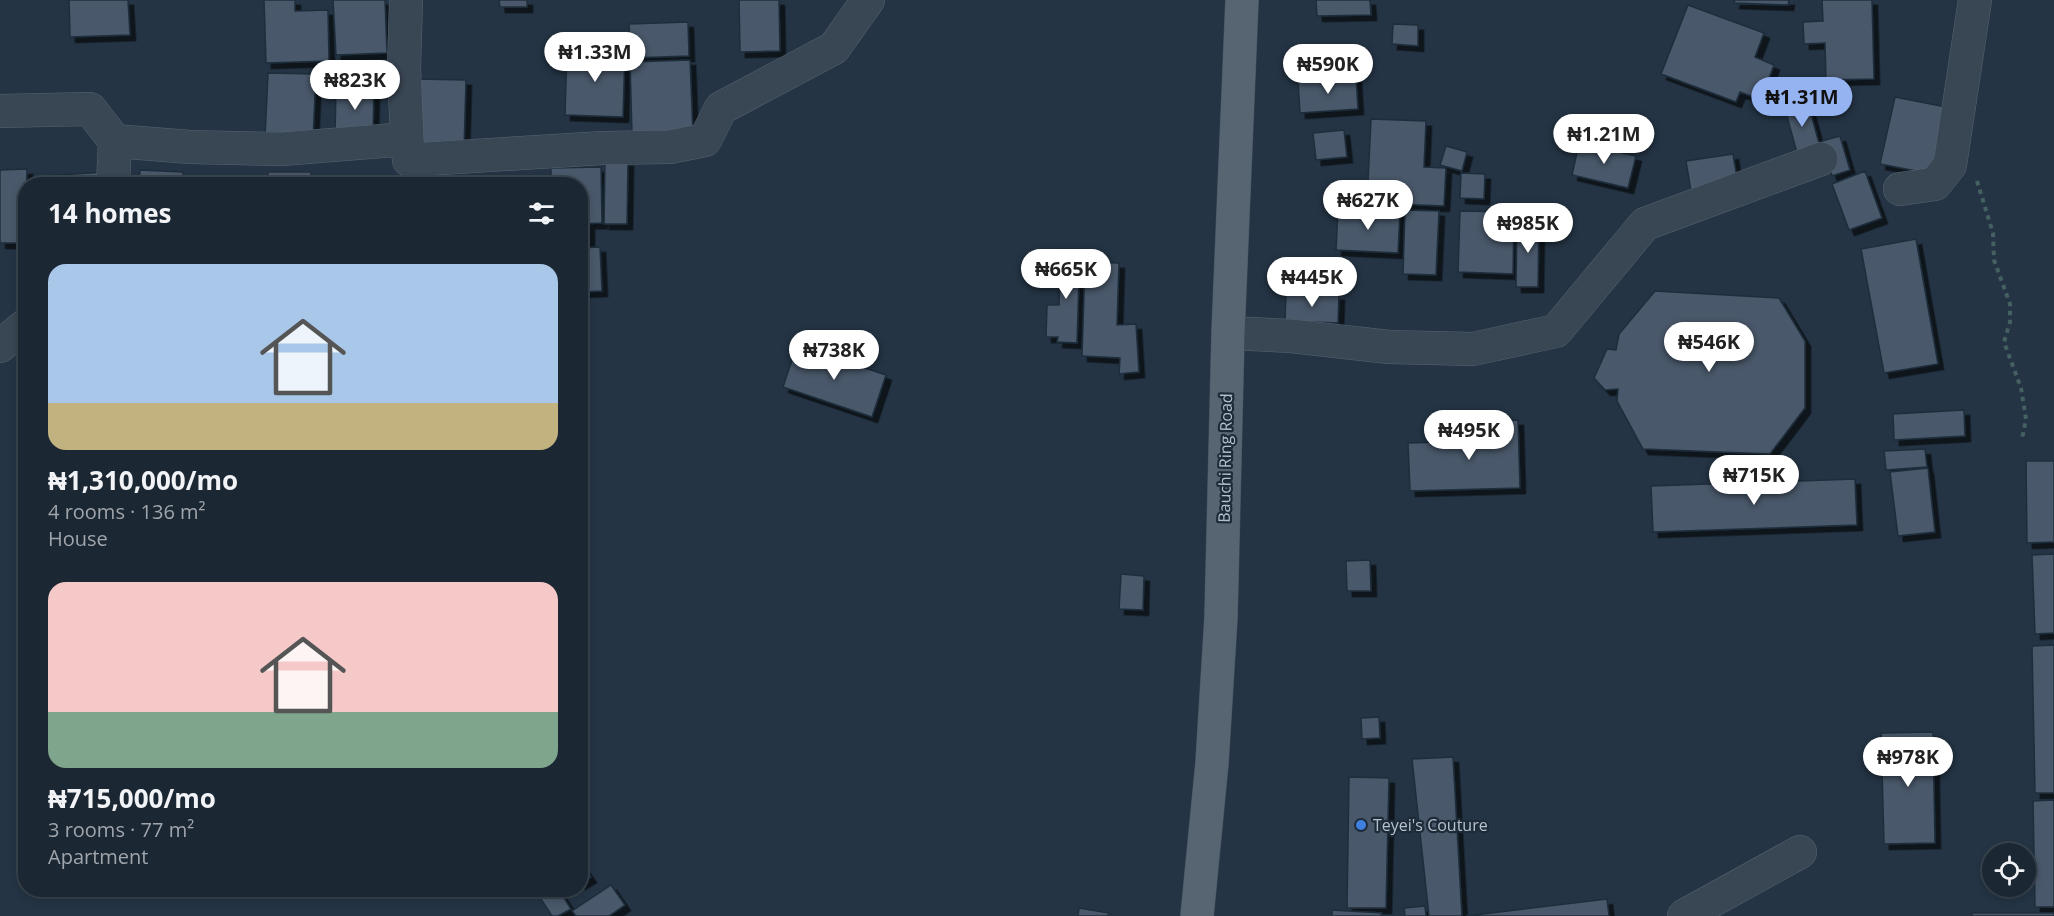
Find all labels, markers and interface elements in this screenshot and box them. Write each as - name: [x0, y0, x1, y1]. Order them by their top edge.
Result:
- pin: ₦1.33M: [546, 32, 644, 83]
- text: ₦1.33M: [558, 38, 632, 65]
- pin: ₦590K: [1286, 44, 1370, 95]
- text: ₦590K: [1297, 50, 1359, 77]
- pin: ₦823K: [313, 60, 397, 111]
- text: ₦823K: [324, 66, 386, 93]
- pin: ₦1.31M: [1753, 77, 1851, 128]
- text: ₦1.31M: [1765, 83, 1839, 110]
- pin: ₦1.21M: [1555, 114, 1653, 165]
- text: ₦1.21M: [1567, 120, 1641, 147]
- pin: ₦627K: [1326, 180, 1410, 231]
- text: ₦627K: [1337, 186, 1399, 213]
- text: 14 homes: [48, 195, 172, 231]
- icon: filters: [525, 197, 558, 230]
- pin: ₦985K: [1486, 203, 1570, 254]
- text: ₦985K: [1497, 209, 1559, 236]
- pin: ₦665K: [1024, 249, 1108, 300]
- text: ₦665K: [1035, 255, 1097, 282]
- pin: ₦445K: [1270, 257, 1354, 308]
- text: ₦445K: [1281, 263, 1343, 290]
- icon: home: [249, 303, 357, 411]
- pin: ₦546K: [1667, 322, 1751, 373]
- text: ₦546K: [1678, 328, 1740, 355]
- pin: ₦738K: [792, 330, 876, 381]
- text: ₦738K: [803, 336, 865, 363]
- street label: Bauchi Ring Road: [1213, 393, 1237, 523]
- pin: ₦495K: [1427, 410, 1511, 461]
- text: ₦495K: [1438, 416, 1500, 443]
- pin: ₦715K: [1712, 455, 1796, 506]
- text: ₦715K: [1723, 461, 1785, 488]
- text: ₦1,310,000/mo: [48, 462, 238, 498]
- text: 4 rooms · 136 m²: [48, 498, 206, 525]
- text: House: [48, 525, 108, 552]
- icon: home: [249, 621, 357, 729]
- pin: ₦978K: [1866, 737, 1950, 788]
- text: ₦978K: [1877, 743, 1939, 770]
- text: ₦715,000/mo: [48, 780, 216, 816]
- place label: Teyei's Couture: [1373, 814, 1488, 836]
- text: 3 rooms · 77 m²: [48, 816, 194, 843]
- marker: Teyei's Couture: [1354, 818, 1368, 832]
- text: Apartment: [48, 843, 148, 870]
- map controls: [1982, 843, 2036, 897]
- button: locate: [1982, 843, 2036, 897]

